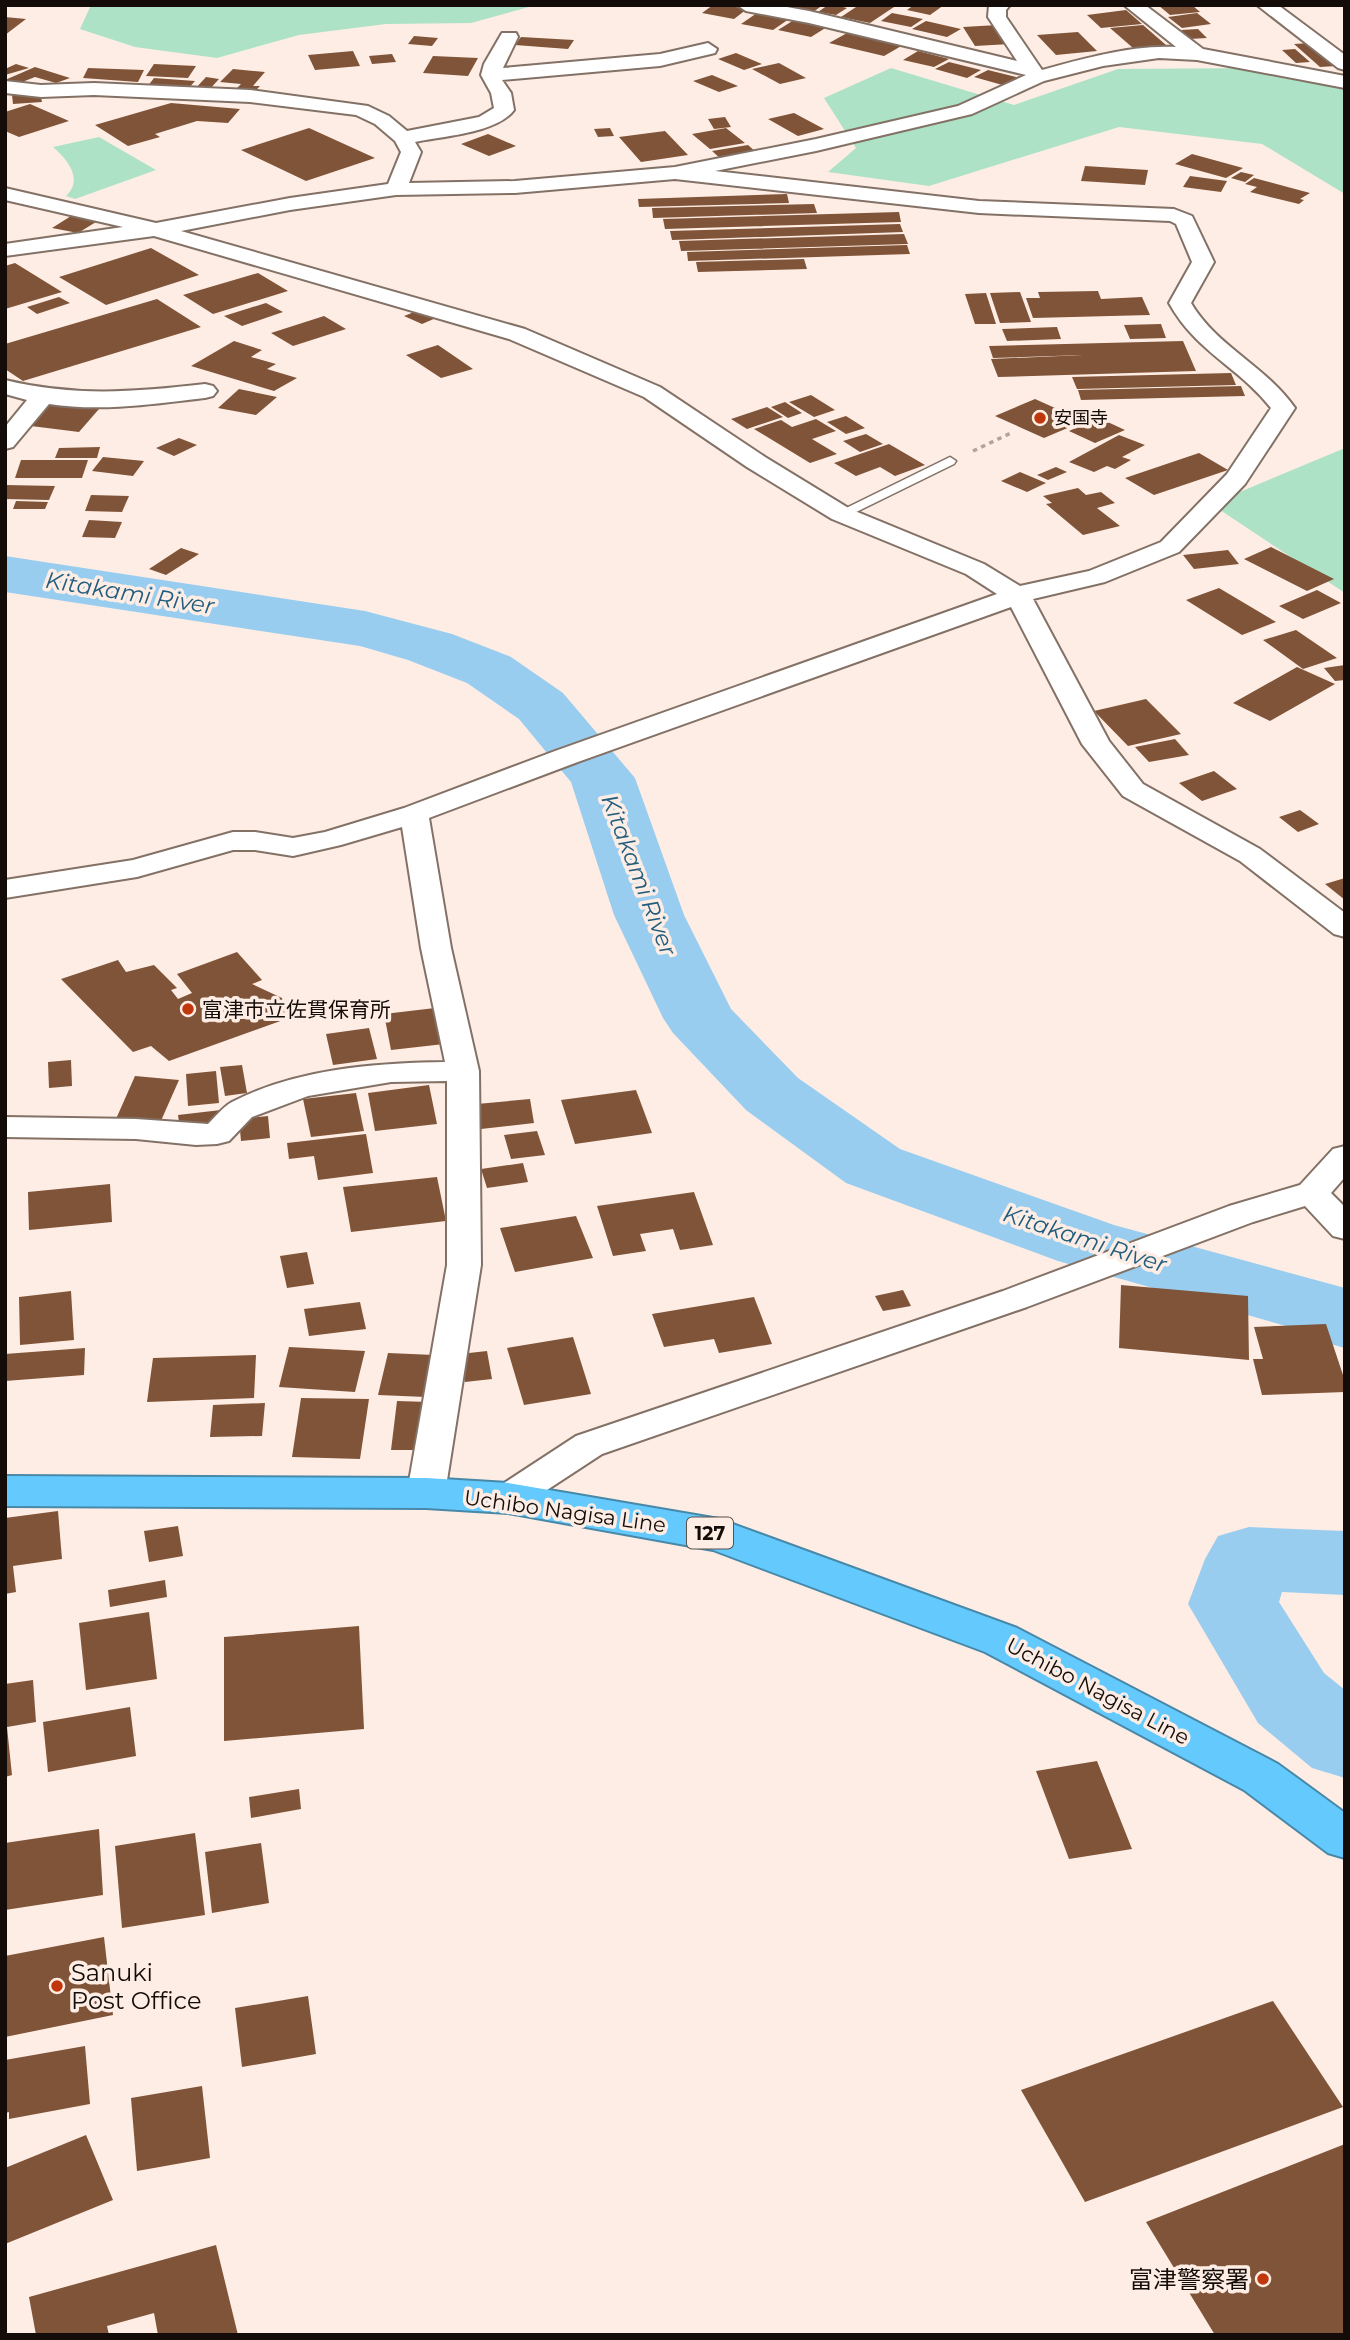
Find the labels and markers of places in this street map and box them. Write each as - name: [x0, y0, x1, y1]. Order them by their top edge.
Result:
- place label: 安国寺: [1054, 407, 1108, 429]
- marker: 安国寺: [1032, 410, 1048, 426]
- place label: 富津市立佐貫保育所: [202, 997, 391, 1022]
- marker: 富津市立佐貫保育所: [180, 1001, 196, 1017]
- place label: Sanuki Post Office: [71, 1958, 201, 2015]
- marker: Sanuki Post Office: [49, 1978, 65, 1994]
- place label: 富津警察署: [1129, 2265, 1249, 2294]
- marker: 富津警察署: [1255, 2271, 1271, 2287]

